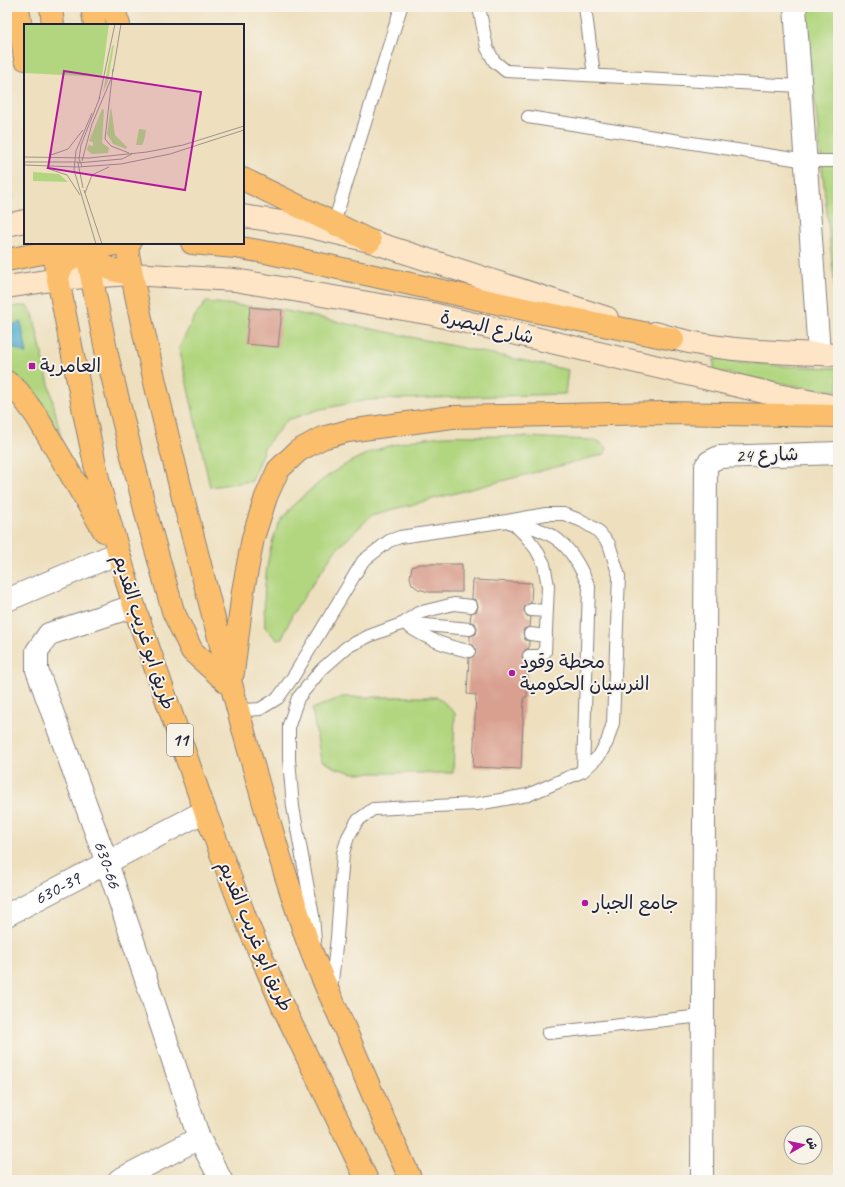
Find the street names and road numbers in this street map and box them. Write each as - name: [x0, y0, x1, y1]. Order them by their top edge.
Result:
- street label: شارع البصرة: [438, 305, 536, 350]
- street label: شارع 24: [735, 442, 799, 469]
- street label: طريق ابو غريب القديم: [106, 551, 180, 713]
- road number: 11: [167, 724, 193, 756]
- street label: 630-66: [88, 837, 127, 893]
- street label: طريق ابو غريب القديم: [210, 857, 298, 1016]
- street label: 630-39: [30, 866, 86, 911]

